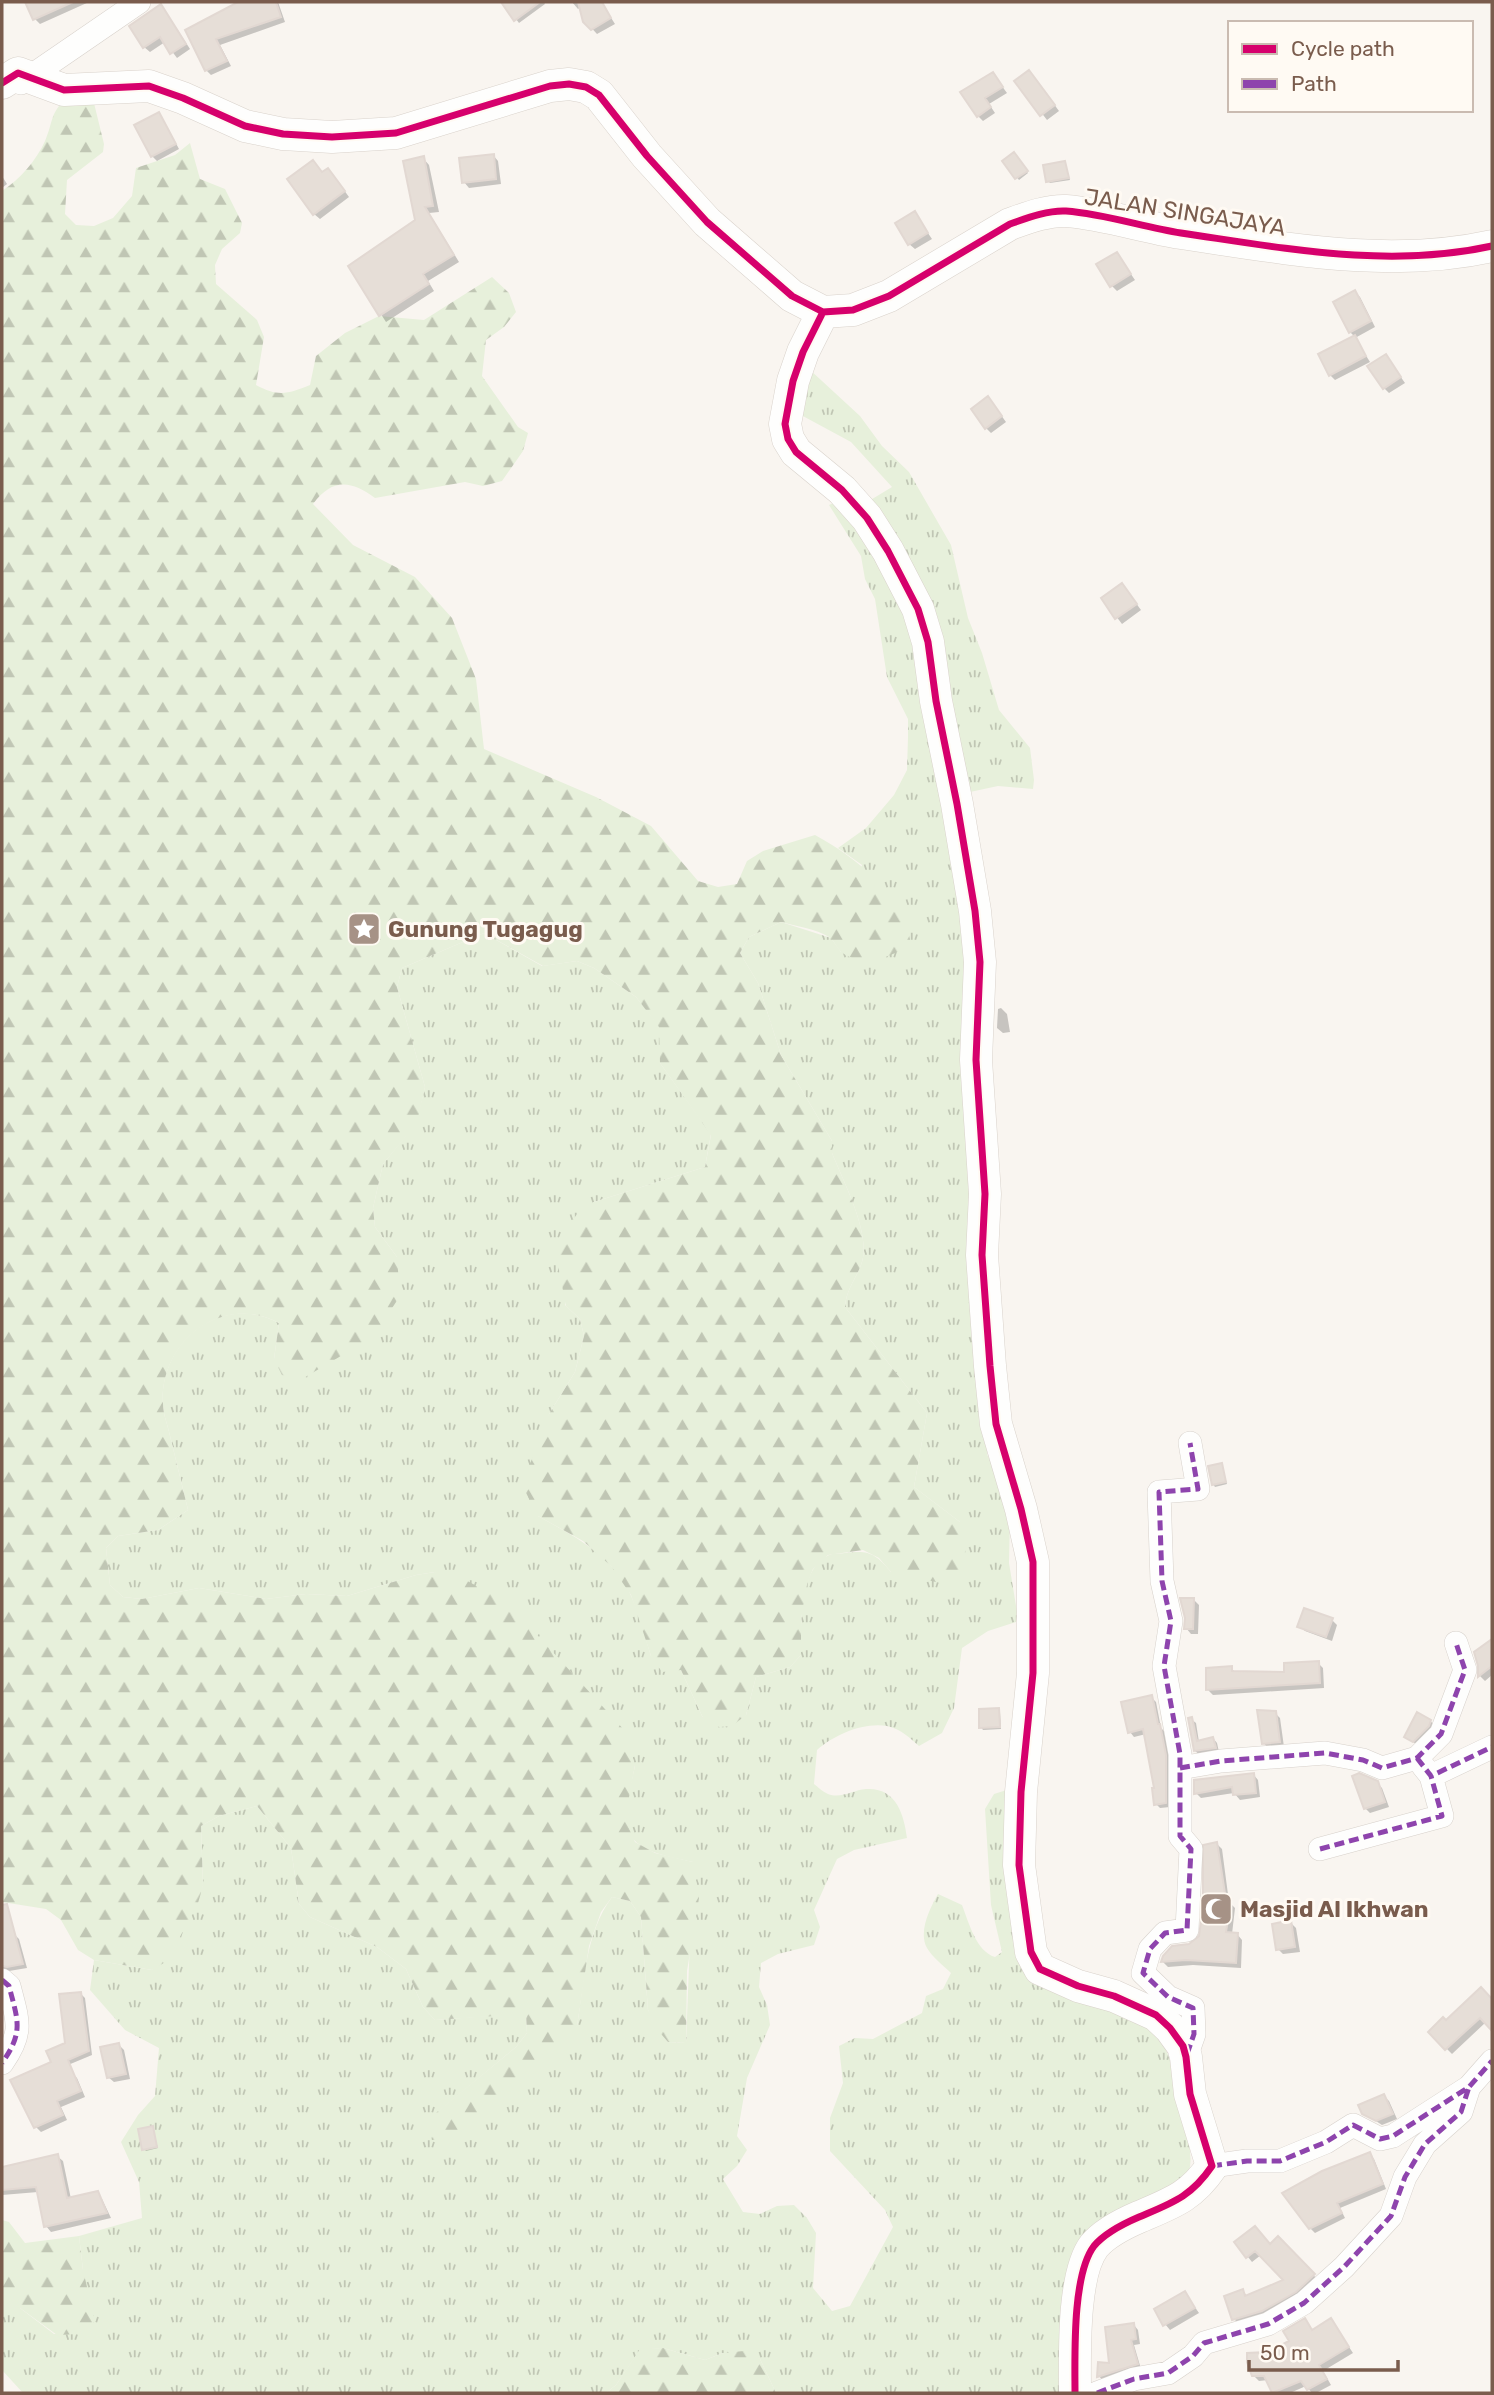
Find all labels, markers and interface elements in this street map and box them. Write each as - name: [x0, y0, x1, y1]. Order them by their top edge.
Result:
- legend: [1228, 21, 1473, 112]
- text: Cycle path: [1291, 36, 1395, 61]
- text: Path: [1291, 71, 1337, 96]
- street label: JALAN SINGAJAYA: [1082, 182, 1288, 242]
- place icon: Gunung Tugagug: [345, 910, 383, 948]
- place label: Gunung Tugagug: [388, 915, 583, 943]
- mosque icon: Masjid Al Ikhwan: [1197, 1890, 1235, 1928]
- place label: Masjid Al Ikhwan: [1240, 1895, 1429, 1923]
- scale bar: [1249, 2328, 1398, 2372]
- text: 50 m: [1260, 2340, 1310, 2365]

